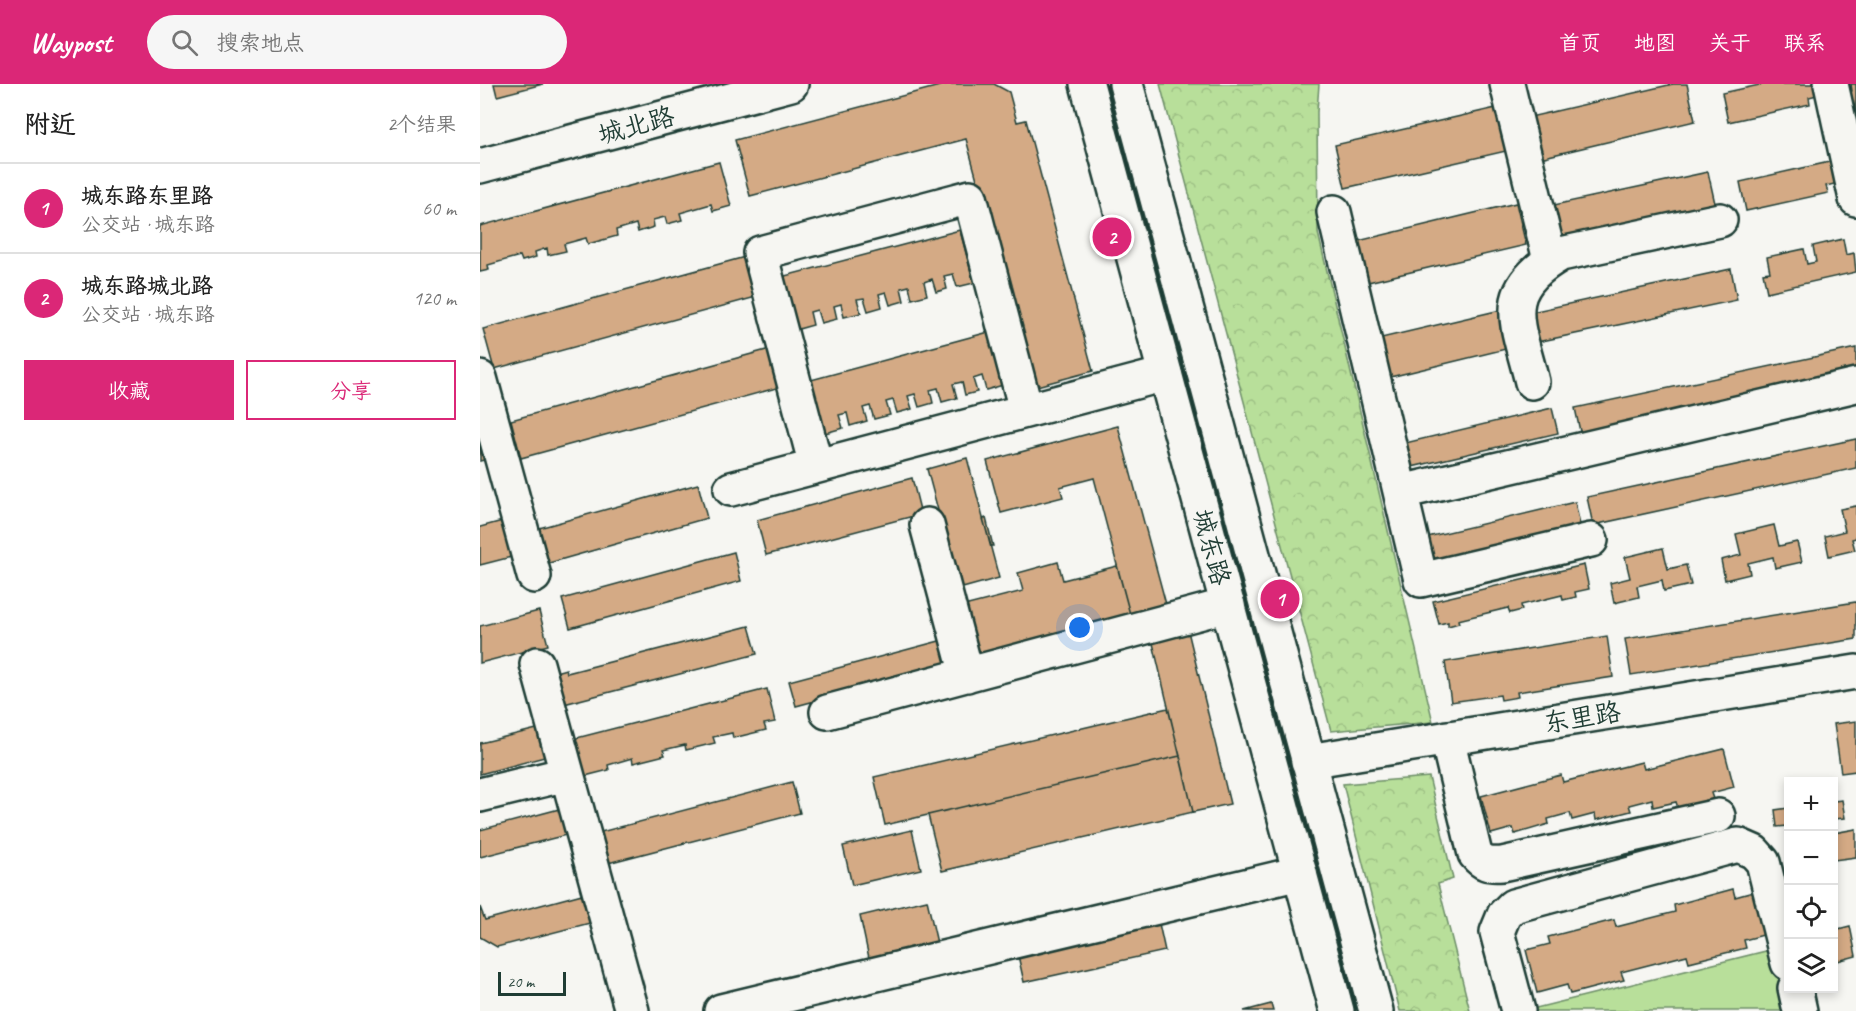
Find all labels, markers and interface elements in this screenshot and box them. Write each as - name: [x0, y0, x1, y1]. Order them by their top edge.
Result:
- search box: [147, 15, 567, 69]
- text: Waypost: [30, 25, 111, 60]
- icon: search: [168, 26, 201, 59]
- text: 搜索地点: [216, 29, 304, 57]
- text: 首页: [1559, 30, 1601, 56]
- text: 地图: [1634, 30, 1676, 56]
- text: 关于: [1709, 30, 1751, 56]
- text: 联系: [1784, 30, 1826, 56]
- street label: 城北路: [594, 99, 678, 152]
- text: 附近: [24, 108, 76, 141]
- text: 2个结果: [387, 112, 456, 137]
- text: 城东路东里路: [81, 182, 213, 210]
- text: 1: [39, 196, 48, 221]
- text: 60 m: [422, 196, 456, 221]
- text: 公交站 · 城东路: [81, 212, 214, 237]
- pin: 2: [1092, 214, 1132, 260]
- text: 城东路城北路: [81, 272, 213, 300]
- text: 2: [39, 286, 48, 311]
- text: 120 m: [413, 286, 456, 311]
- text: 公交站 · 城东路: [81, 302, 214, 327]
- button: 收藏: [24, 360, 234, 420]
- button: 分享: [246, 360, 456, 420]
- street label: 城东路: [1185, 505, 1238, 589]
- pin: 1: [1260, 576, 1300, 622]
- your location: [1065, 613, 1094, 642]
- street label: 东里路: [1541, 695, 1623, 740]
- map controls: [1784, 777, 1838, 993]
- button: +: [1784, 777, 1838, 831]
- button: −: [1784, 831, 1838, 885]
- button: locate: [1784, 885, 1838, 939]
- button: layers: [1784, 939, 1838, 993]
- scale bar: [498, 969, 566, 996]
- text: 20 m: [507, 972, 534, 992]

